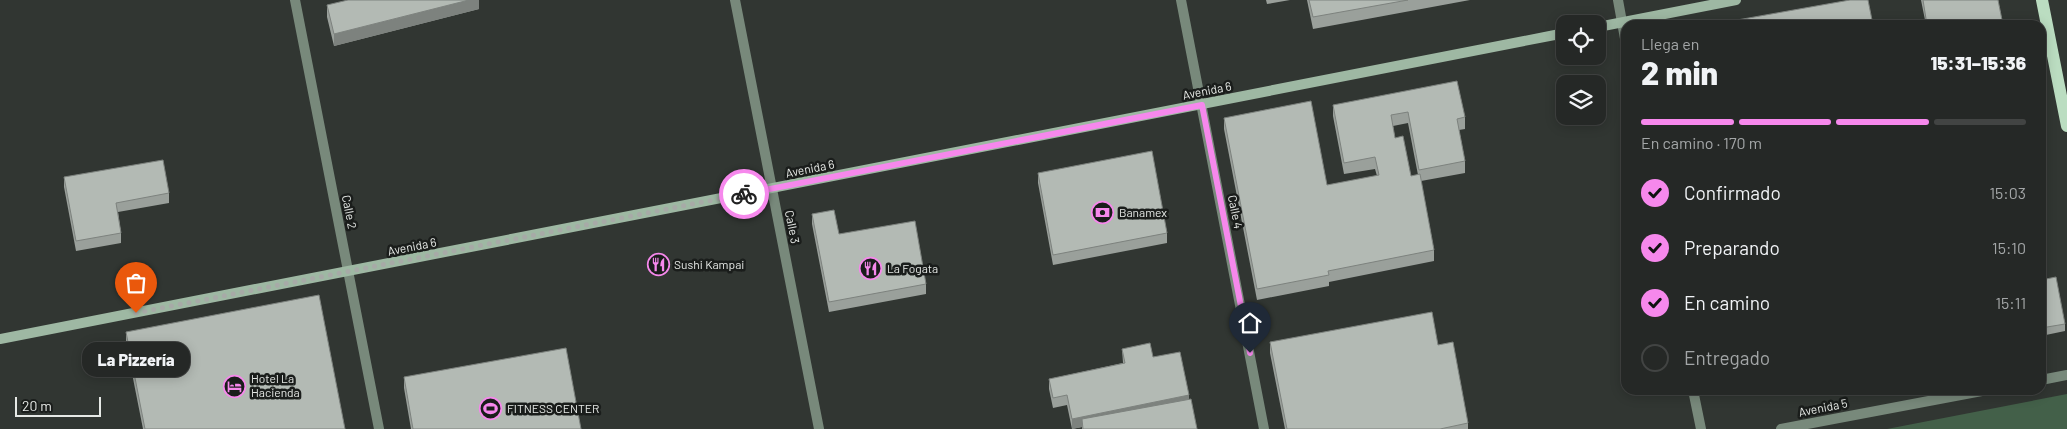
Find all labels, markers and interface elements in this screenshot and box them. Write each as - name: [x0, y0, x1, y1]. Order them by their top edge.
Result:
- map controls: [1556, 15, 1606, 125]
- button: locate: [1556, 15, 1606, 65]
- text: Llega en: [1641, 34, 1699, 53]
- text: 15:31–15:36: [1930, 51, 2026, 74]
- text: 2 min: [1641, 53, 1718, 91]
- button: layers: [1556, 75, 1606, 125]
- street label: Avenida 6: [1181, 78, 1233, 102]
- text: En camino · 170 m: [1641, 133, 1762, 152]
- street label: Avenida 6: [784, 156, 836, 180]
- courier: [719, 169, 769, 219]
- icon: check: [1641, 179, 1669, 207]
- icon: bike: [730, 180, 758, 208]
- text: Confirmado: [1684, 181, 1781, 204]
- text: 15:03: [1989, 183, 2026, 202]
- street label: Calle 2: [340, 194, 360, 230]
- street label: Calle 4: [1226, 194, 1246, 230]
- bank icon: Banamex: [1091, 201, 1115, 225]
- place label: Banamex: [1119, 205, 1167, 219]
- street label: Calle 3: [783, 209, 803, 245]
- street label: Avenida 6: [386, 234, 438, 258]
- icon: check: [1641, 234, 1669, 262]
- text: Preparando: [1684, 236, 1780, 259]
- text: 15:10: [1992, 238, 2026, 257]
- restaurant icon: Sushi Kampai: [646, 253, 670, 277]
- place label: Sushi Kampai: [674, 257, 744, 271]
- restaurant icon: La Fogata: [859, 257, 883, 281]
- place label: La Fogata: [887, 261, 938, 275]
- pin: [115, 262, 157, 313]
- icon: bag: [122, 269, 150, 297]
- icon: check: [1641, 289, 1669, 317]
- text: En camino: [1684, 291, 1770, 314]
- text: 15:11: [1996, 293, 2026, 312]
- pin: [1229, 302, 1271, 353]
- icon: home: [1236, 309, 1264, 337]
- callout: La Pizzería: [82, 343, 190, 378]
- text: Entregado: [1684, 346, 1770, 369]
- text: La Pizzería: [98, 350, 174, 369]
- place label: Hotel La Hacienda: [251, 371, 300, 399]
- hotel icon: Hotel La Hacienda: [223, 374, 247, 398]
- scale bar: [15, 394, 101, 417]
- street label: Avenida 5: [1797, 395, 1849, 419]
- text: 20 m: [22, 397, 52, 414]
- sports icon: FITNESS CENTER: [479, 397, 503, 421]
- place label: FITNESS CENTER: [507, 401, 599, 415]

